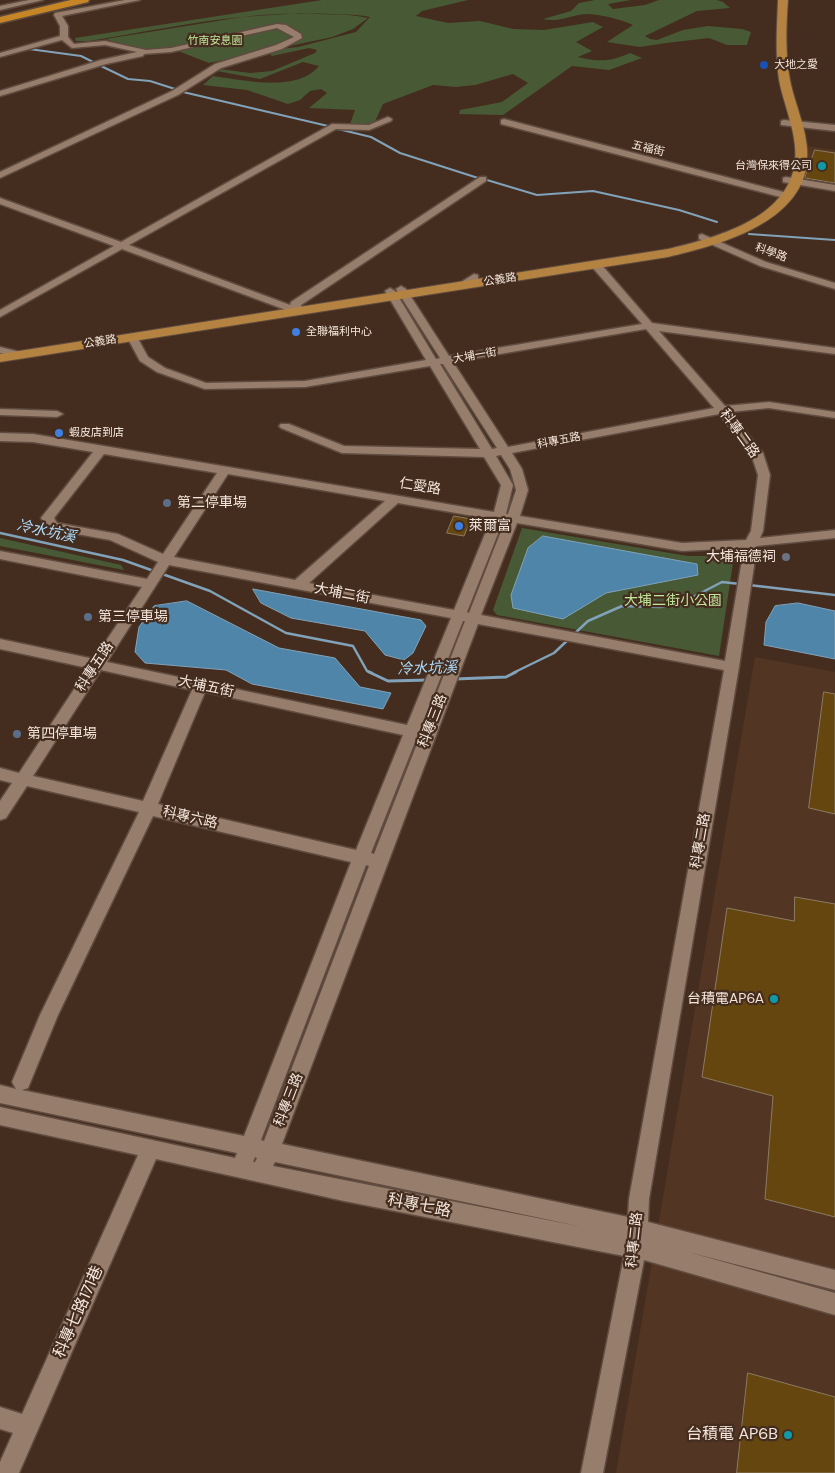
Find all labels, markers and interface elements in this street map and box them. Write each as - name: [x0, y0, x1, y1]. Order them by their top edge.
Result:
- park label: 竹南安息園: [188, 34, 242, 48]
- place label: 大地之愛: [774, 58, 818, 72]
- marker: 大地之愛: [758, 59, 770, 71]
- street label: 五福街: [630, 139, 666, 159]
- place label: 台灣保來得公司: [735, 159, 812, 173]
- marker: 台灣保來得公司: [816, 160, 828, 172]
- street label: 科學路: [753, 241, 789, 265]
- street label: 公義路: [483, 271, 517, 289]
- place label: 全聯福利中心: [306, 325, 372, 339]
- marker: 全聯福利中心: [290, 326, 302, 338]
- street label: 公義路: [83, 333, 117, 351]
- street label: 大埔一街: [452, 346, 498, 366]
- street label: 科專二路: [716, 406, 762, 462]
- place label: 蝦皮店到店: [69, 426, 124, 440]
- marker: 蝦皮店到店: [53, 427, 65, 439]
- street label: 科專五路: [536, 430, 582, 452]
- street label: 仁愛路: [398, 475, 442, 499]
- place label: 第二停車場: [177, 495, 247, 511]
- marker: 第二停車場: [161, 497, 173, 509]
- water label: 冷水坑溪: [15, 517, 77, 547]
- place label: 萊爾富: [469, 518, 511, 534]
- marker: 萊爾富: [453, 520, 465, 532]
- place label: 大埔福德祠: [706, 549, 776, 565]
- marker: 大埔福德祠: [780, 551, 792, 563]
- street label: 大埔二街: [313, 580, 371, 608]
- park label: 大埔二街小公園: [624, 593, 722, 609]
- place label: 第三停車場: [98, 609, 168, 625]
- marker: 第三停車場: [82, 611, 94, 623]
- street label: 科專五路: [73, 639, 117, 695]
- water label: 冷水坑溪: [397, 659, 457, 679]
- street label: 大埔五街: [177, 673, 235, 701]
- street label: 科專三路: [415, 692, 451, 750]
- place label: 第四停車場: [27, 726, 97, 742]
- marker: 第四停車場: [11, 728, 23, 740]
- street label: 科專六路: [161, 804, 219, 832]
- street label: 科專二路: [688, 812, 714, 870]
- place label: 台積電AP6A: [687, 991, 764, 1007]
- marker: 台積電AP6A: [768, 993, 780, 1005]
- street label: 科專三路: [271, 1071, 307, 1129]
- street label: 科專七路: [386, 1190, 452, 1222]
- street label: 科專二路: [624, 1211, 646, 1269]
- street label: 科專七路171巷: [50, 1263, 108, 1361]
- place label: 台積電 AP6B: [686, 1425, 778, 1445]
- marker: 台積電 AP6B: [782, 1429, 794, 1441]

